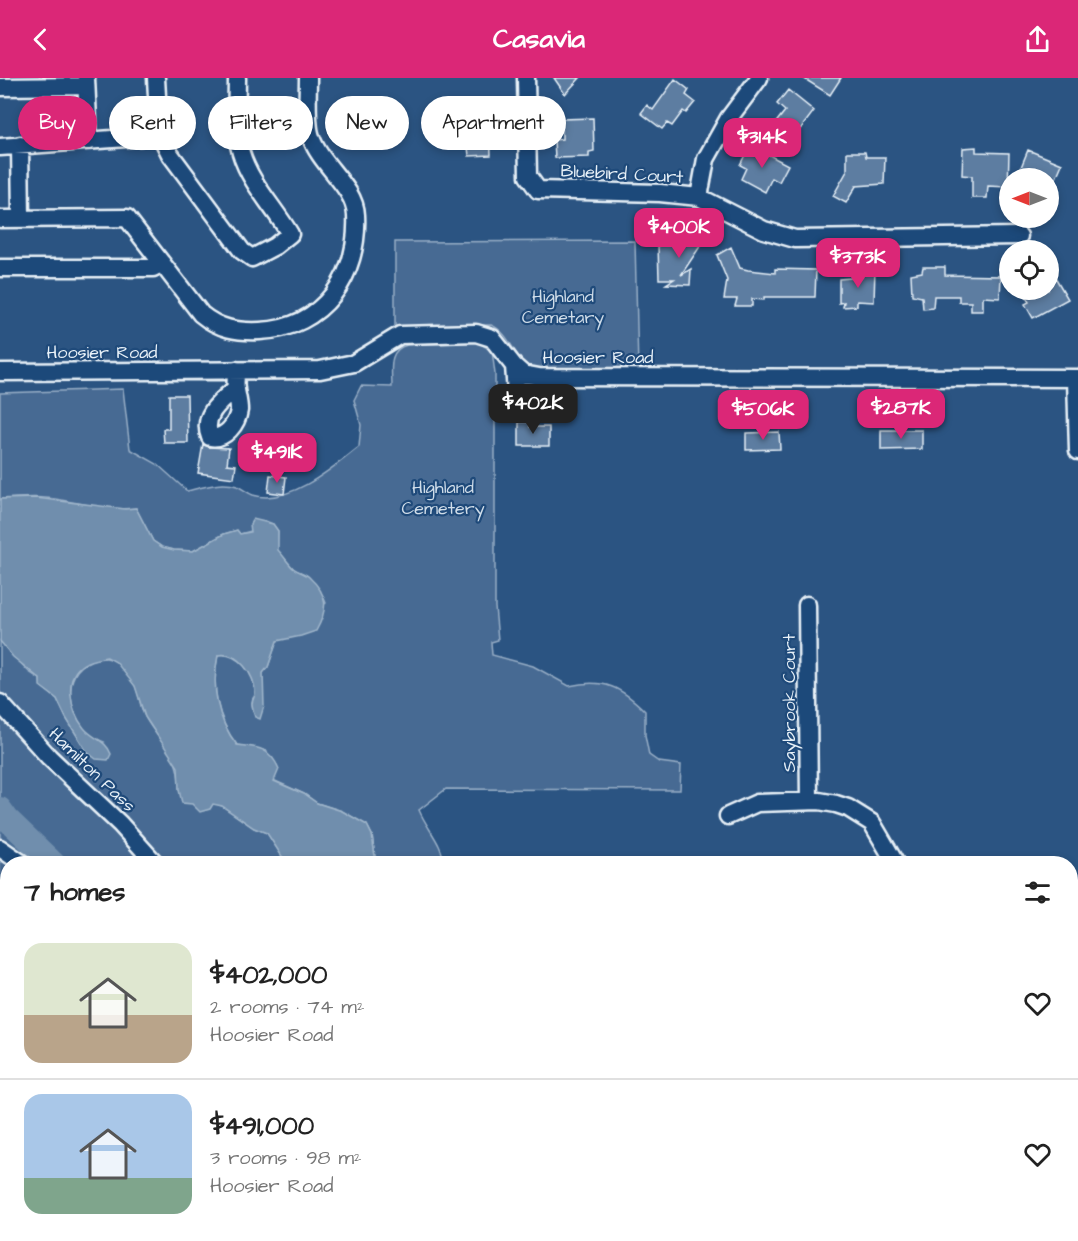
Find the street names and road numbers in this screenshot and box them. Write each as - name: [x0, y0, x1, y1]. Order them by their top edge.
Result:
- street label: Bluebird Court: [560, 158, 685, 190]
- street label: Hoosier Road: [46, 340, 158, 365]
- street label: Hoosier Road: [542, 345, 654, 370]
- street label: Saybrook Court: [777, 633, 803, 772]
- street label: Hamilton Pass: [43, 722, 141, 818]

